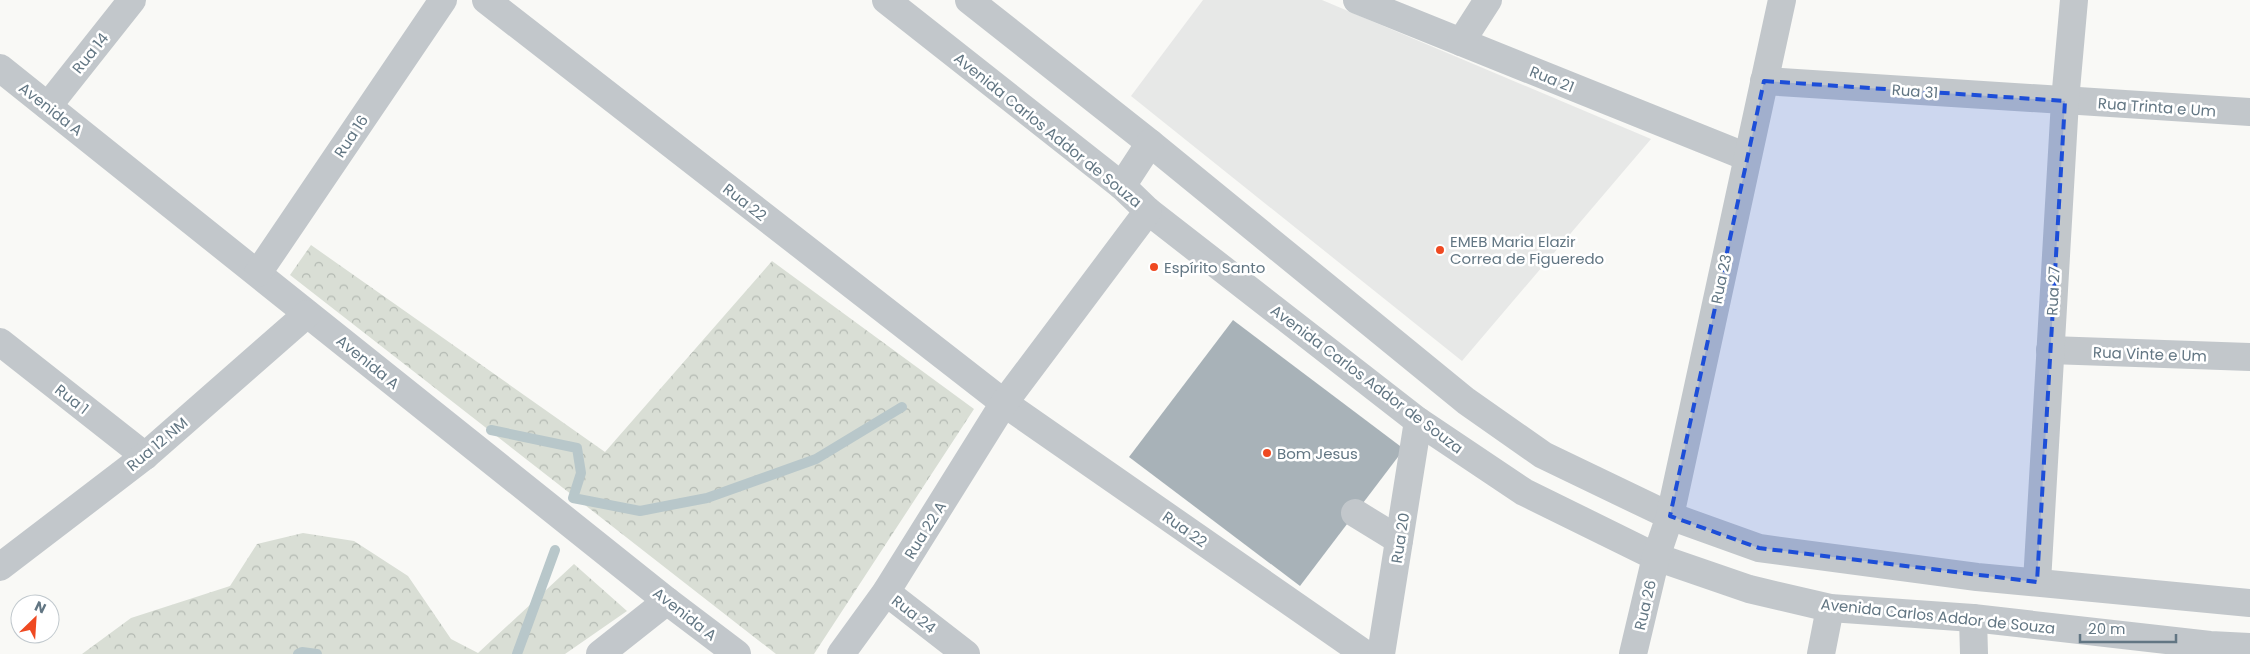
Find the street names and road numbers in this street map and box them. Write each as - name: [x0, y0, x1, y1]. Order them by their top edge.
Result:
- street label: Rua 14: [67, 28, 113, 78]
- street label: Avenida Carlos Addor de Souza: [950, 48, 1146, 212]
- street label: Rua 21: [1527, 61, 1577, 97]
- street label: Avenida A: [15, 77, 87, 141]
- street label: Rua 31: [1891, 79, 1939, 103]
- street label: Rua Trinta e Um: [2097, 92, 2217, 122]
- street label: Rua 16: [329, 111, 373, 161]
- street label: Rua 22: [719, 178, 771, 226]
- street label: Rua 23: [1705, 252, 1737, 306]
- street label: Rua 27: [2041, 266, 2065, 316]
- street label: Avenida Carlos Addor de Souza: [1266, 300, 1468, 458]
- street label: Avenida A: [332, 330, 404, 394]
- street label: Rua Vinte e Um: [2093, 342, 2207, 366]
- street label: Rua 1: [51, 379, 93, 419]
- street label: Rua 12 NM: [122, 412, 192, 476]
- street label: Rua 22 A: [899, 497, 951, 563]
- street label: Rua 22: [1158, 506, 1212, 552]
- street label: Rua 20: [1386, 511, 1414, 565]
- street label: Rua 26: [1629, 578, 1661, 632]
- street label: Avenida A: [649, 582, 721, 646]
- street label: Rua 24: [887, 590, 941, 638]
- street label: Avenida Carlos Addor de Souza: [1820, 593, 2056, 639]

